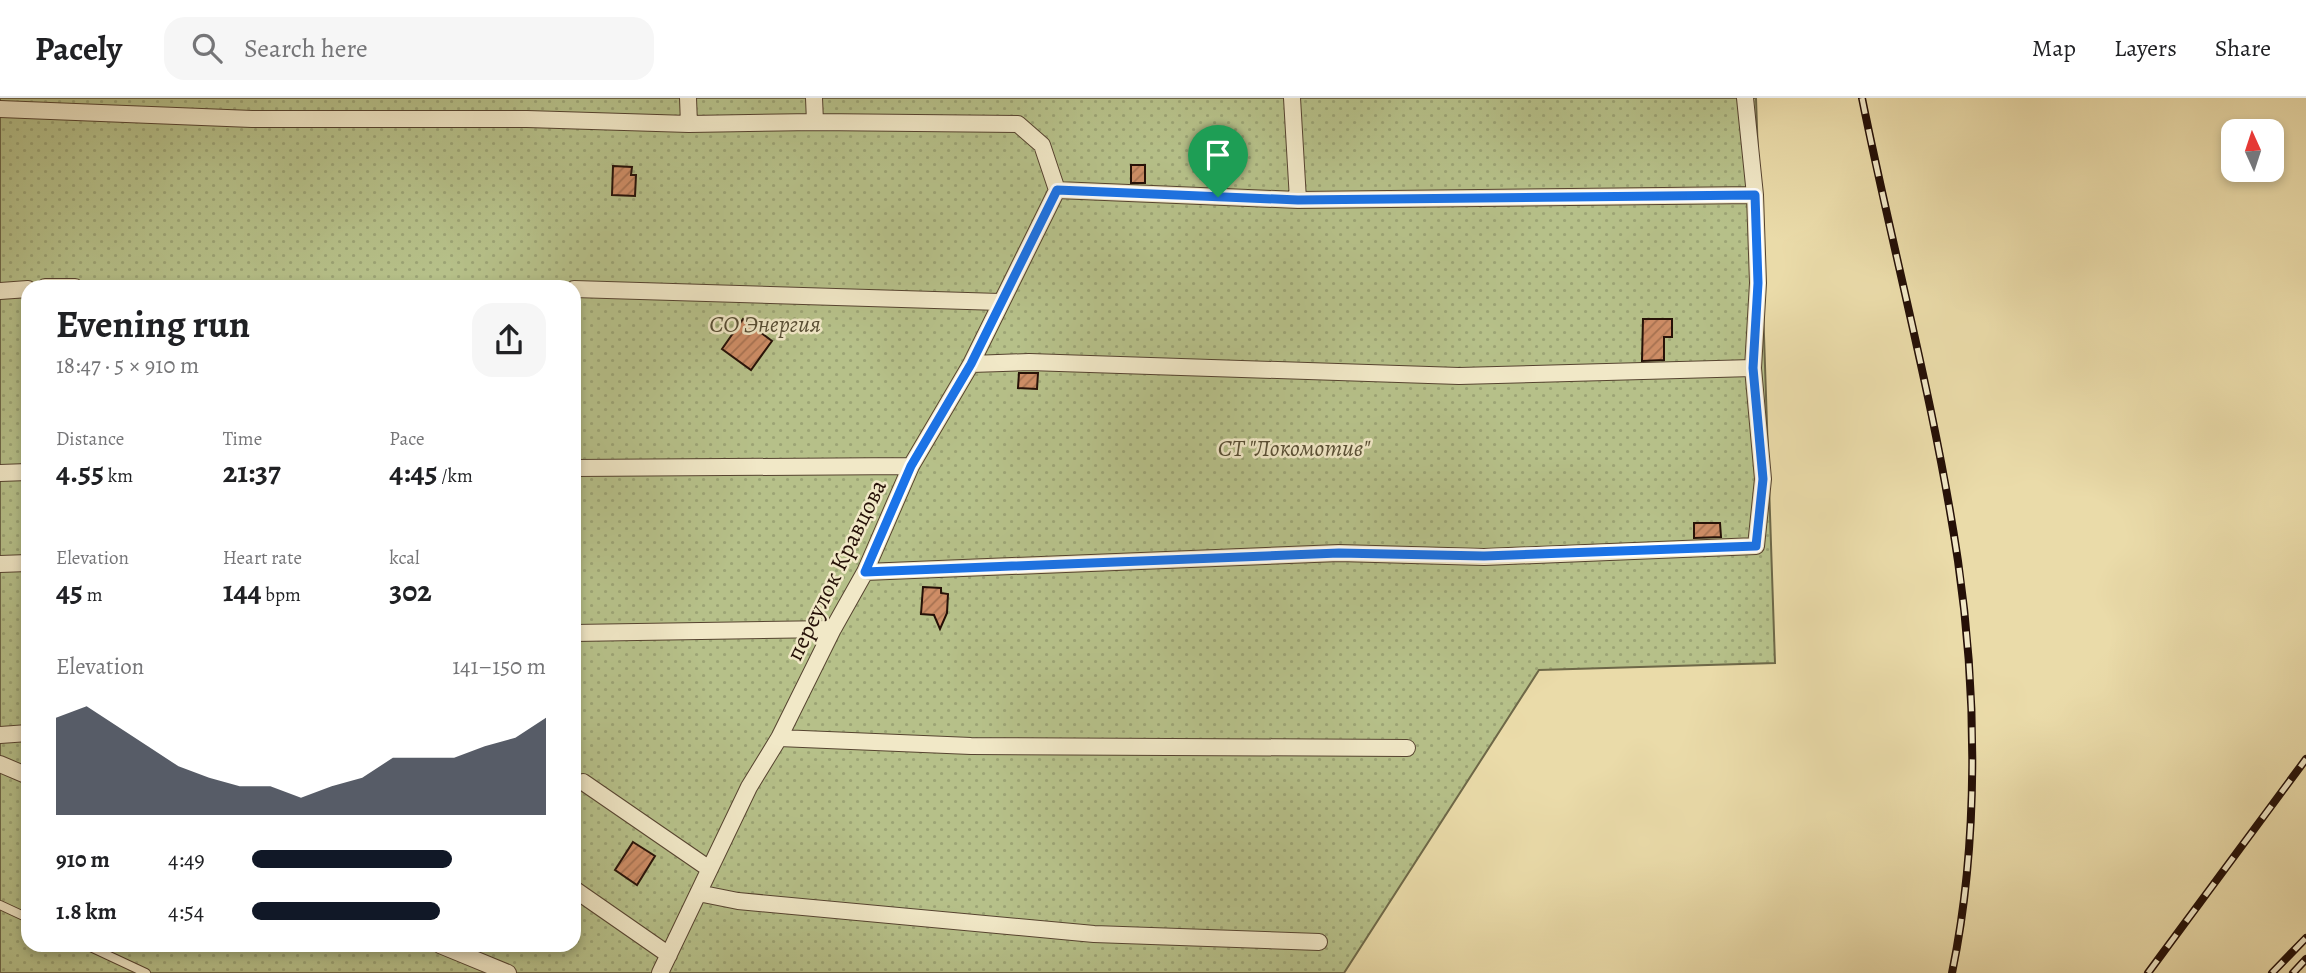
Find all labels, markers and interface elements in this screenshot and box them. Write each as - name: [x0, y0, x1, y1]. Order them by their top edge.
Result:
- search box: [164, 17, 654, 80]
- text: Pacely: [35, 26, 122, 71]
- icon: search: [188, 29, 226, 67]
- text: Search here: [244, 31, 368, 66]
- text: Map: [2032, 32, 2076, 64]
- text: Layers: [2114, 32, 2177, 64]
- text: Share: [2215, 32, 2271, 64]
- north arrow: [2221, 119, 2284, 182]
- map controls: [2221, 119, 2284, 182]
- pin: [1188, 125, 1248, 197]
- icon: arrive: [1199, 136, 1237, 174]
- text: Evening run: [56, 298, 250, 350]
- button: share: [472, 303, 546, 377]
- park label: СО Энергия: [709, 308, 821, 340]
- text: 18:47 · 5 × 910 m: [56, 350, 199, 381]
- text: Distance: [56, 426, 124, 452]
- text: Time: [223, 426, 262, 452]
- text: Pace: [389, 426, 425, 452]
- park label: СТ "Локомотив": [1218, 432, 1371, 464]
- text: 4.55: [56, 452, 104, 492]
- text: 21:37: [223, 452, 281, 492]
- text: 4:45: [389, 452, 437, 492]
- text: km: [104, 463, 133, 489]
- text: /km: [437, 463, 473, 489]
- street label: переулок Кравцова: [778, 474, 894, 666]
- text: Elevation: [56, 545, 129, 571]
- text: Heart rate: [223, 545, 302, 571]
- text: kcal: [389, 545, 420, 571]
- text: 45: [56, 571, 83, 611]
- text: 144: [223, 571, 262, 611]
- text: 302: [389, 571, 432, 611]
- text: m: [83, 582, 103, 608]
- text: bpm: [262, 582, 301, 608]
- text: Elevation: [56, 651, 144, 682]
- text: 141–150 m: [452, 651, 546, 682]
- text: 910 m: [56, 844, 110, 875]
- text: 4:49: [168, 844, 205, 875]
- text: 1.8 km: [56, 896, 117, 927]
- text: 4:54: [168, 896, 204, 927]

